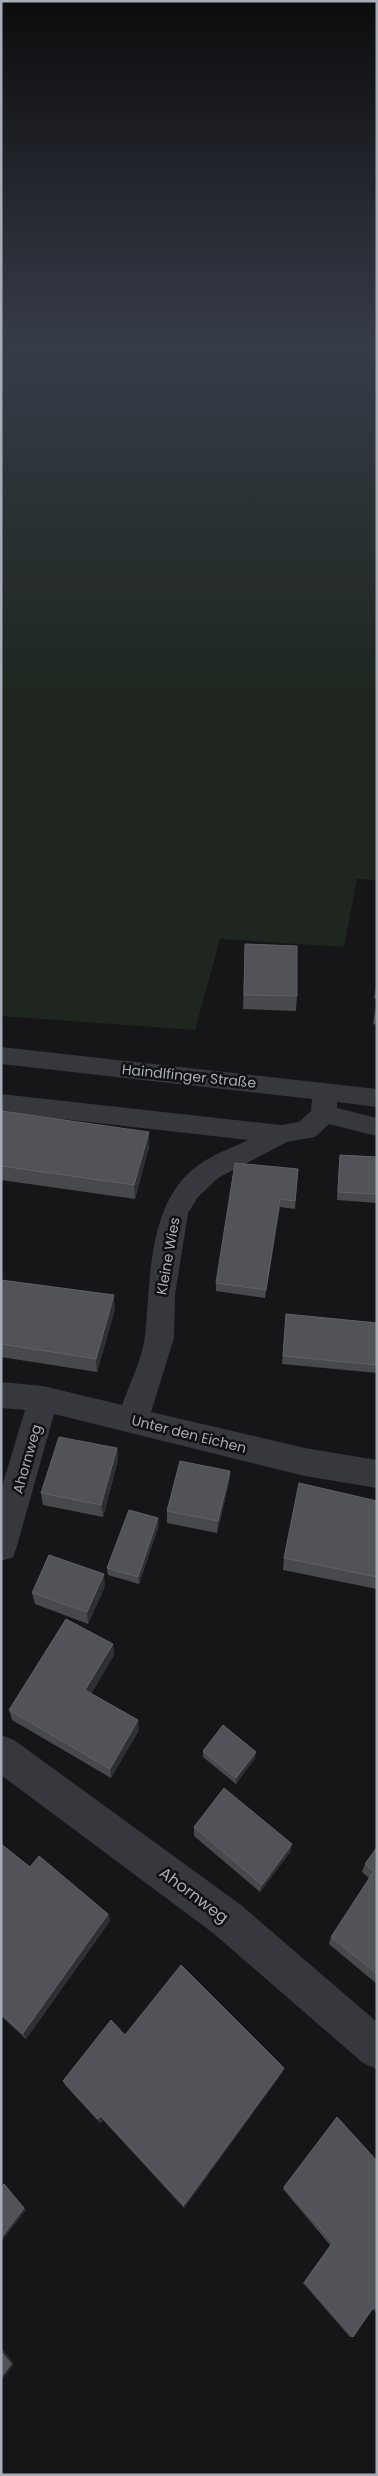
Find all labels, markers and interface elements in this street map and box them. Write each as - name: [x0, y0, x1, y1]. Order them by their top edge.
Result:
- street label: Haindlfinger Straße: [121, 1059, 257, 1093]
- street label: Kleine Wies: [151, 1216, 185, 1296]
- street label: Unter den Eichen: [129, 1410, 249, 1458]
- street label: Ahornweg: [8, 1422, 46, 1496]
- street label: Ahornweg: [155, 1861, 233, 1929]

